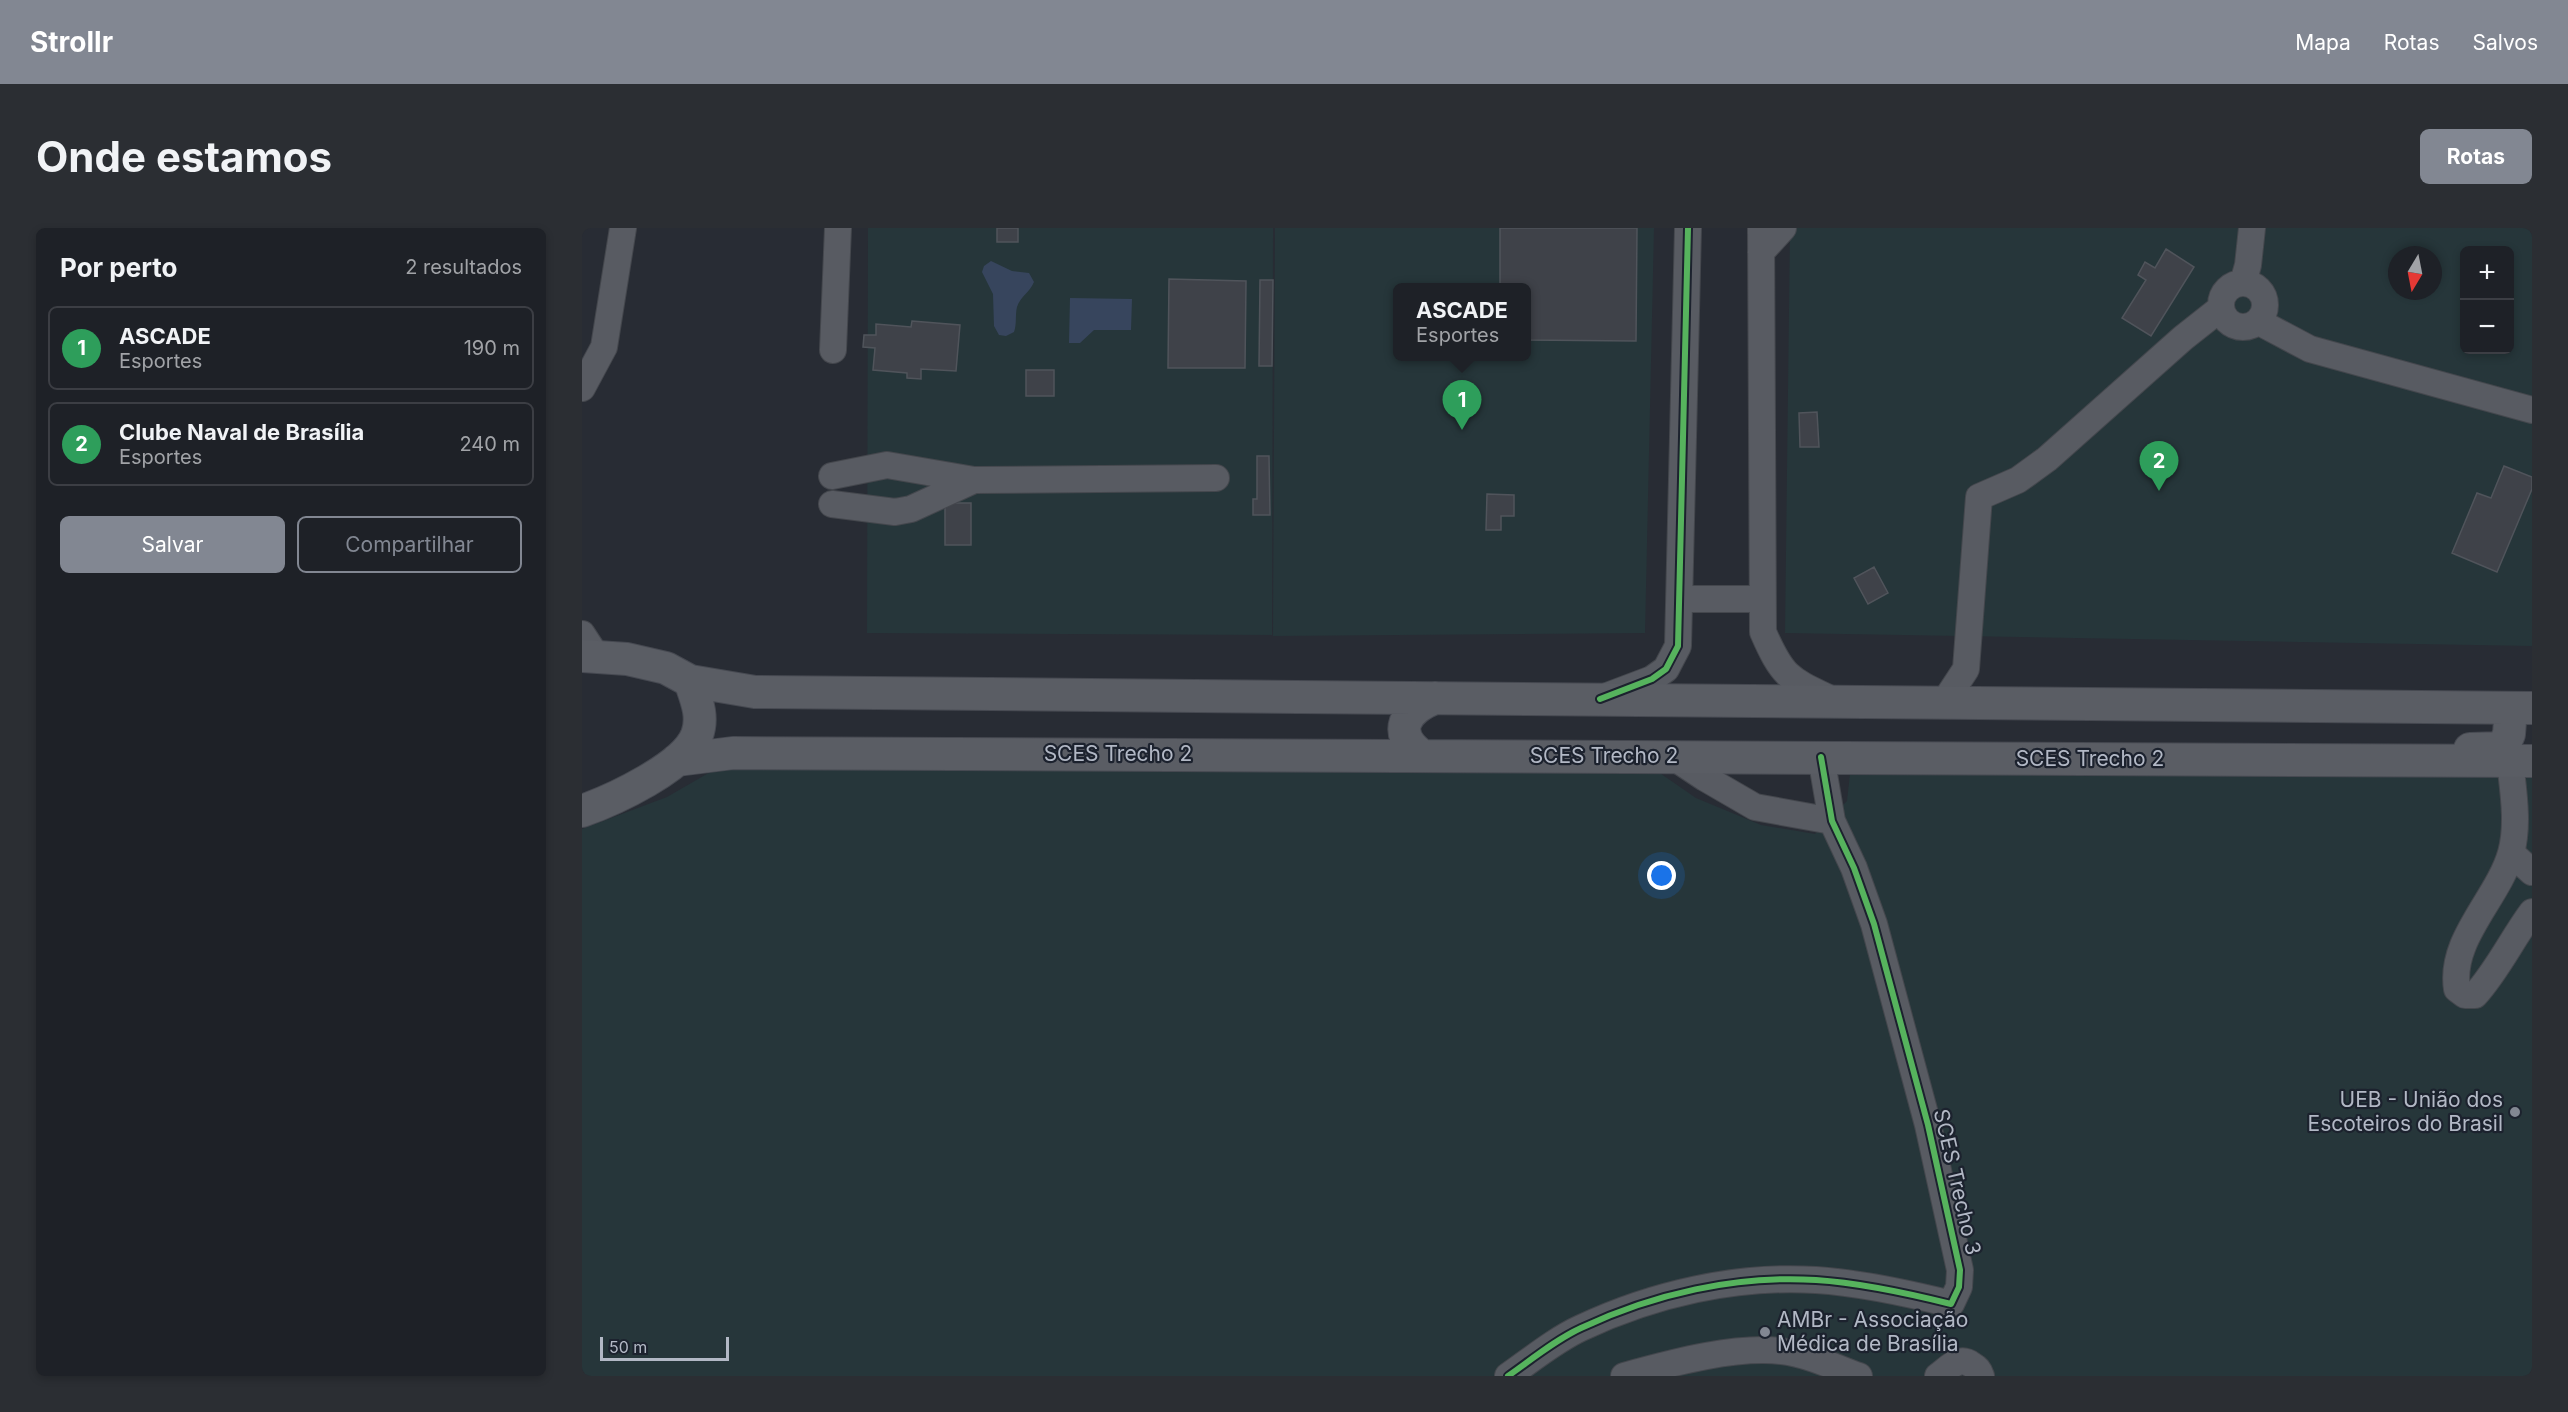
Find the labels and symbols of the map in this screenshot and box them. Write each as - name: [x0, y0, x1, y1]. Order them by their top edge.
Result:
- north arrow: [2388, 246, 2442, 300]
- pin: 1: [1442, 380, 1482, 430]
- pin: 2: [2140, 442, 2178, 491]
- street label: SCES Trecho 2: [1044, 741, 1192, 766]
- street label: SCES Trecho 2: [1530, 743, 1678, 768]
- street label: SCES Trecho 2: [2016, 746, 2164, 771]
- your location: [1647, 861, 1676, 890]
- place label: UEB - União dos Escoteiros do Brasil: [2308, 1087, 2503, 1136]
- marker: UEB - União dos Escoteiros do Brasil: [2508, 1105, 2522, 1119]
- street label: SCES Trecho 3: [1929, 1107, 1986, 1257]
- place label: AMBr - Associação Médica de Brasília: [1777, 1307, 1968, 1356]
- marker: AMBr - Associação Médica de Brasília: [1758, 1325, 1772, 1339]
- scale bar: [600, 1334, 729, 1362]

